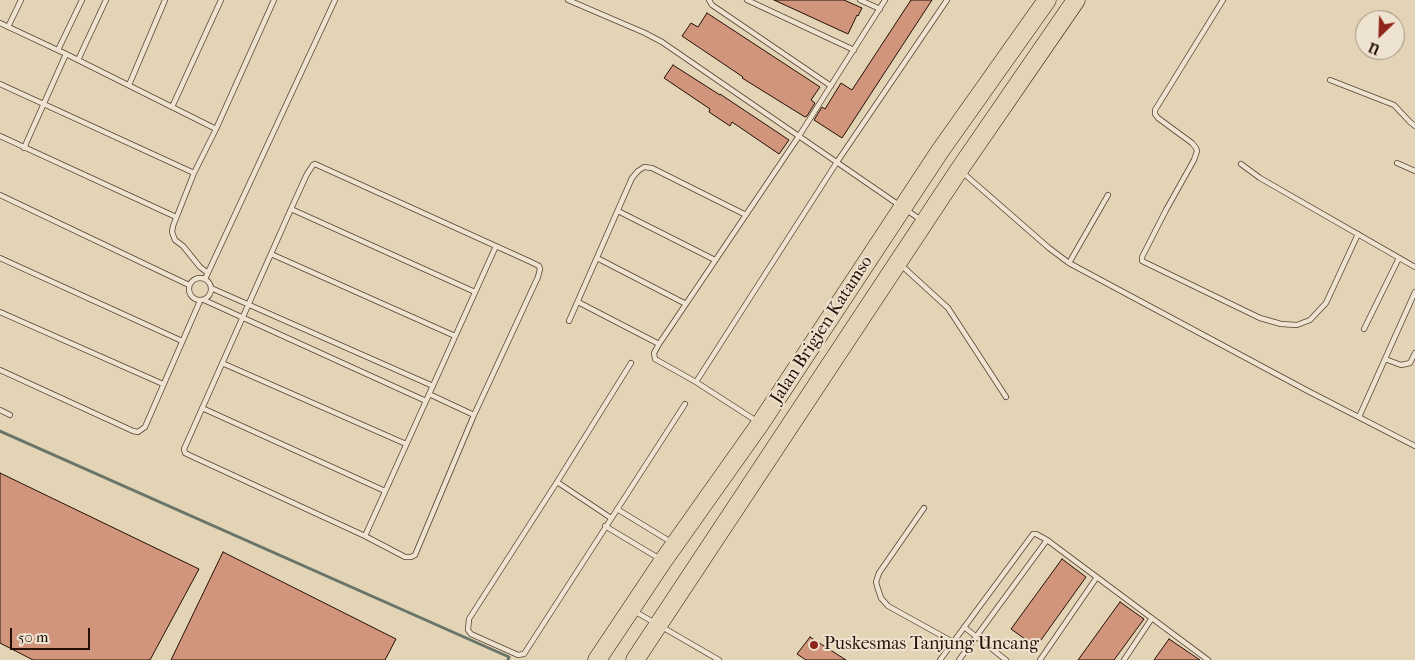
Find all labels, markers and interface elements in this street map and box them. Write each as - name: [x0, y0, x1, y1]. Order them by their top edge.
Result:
- north arrow: [1355, 10, 1405, 60]
- text: U: [1366, 38, 1383, 58]
- street label: Jalan Brigjen Katamso: [766, 252, 878, 408]
- scale bar: [12, 618, 92, 650]
- text: 50 m: [18, 628, 48, 646]
- place label: Puskesmas Tanjung Uncang: [824, 634, 1039, 656]
- marker: Puskesmas Tanjung Uncang: [808, 639, 820, 651]

